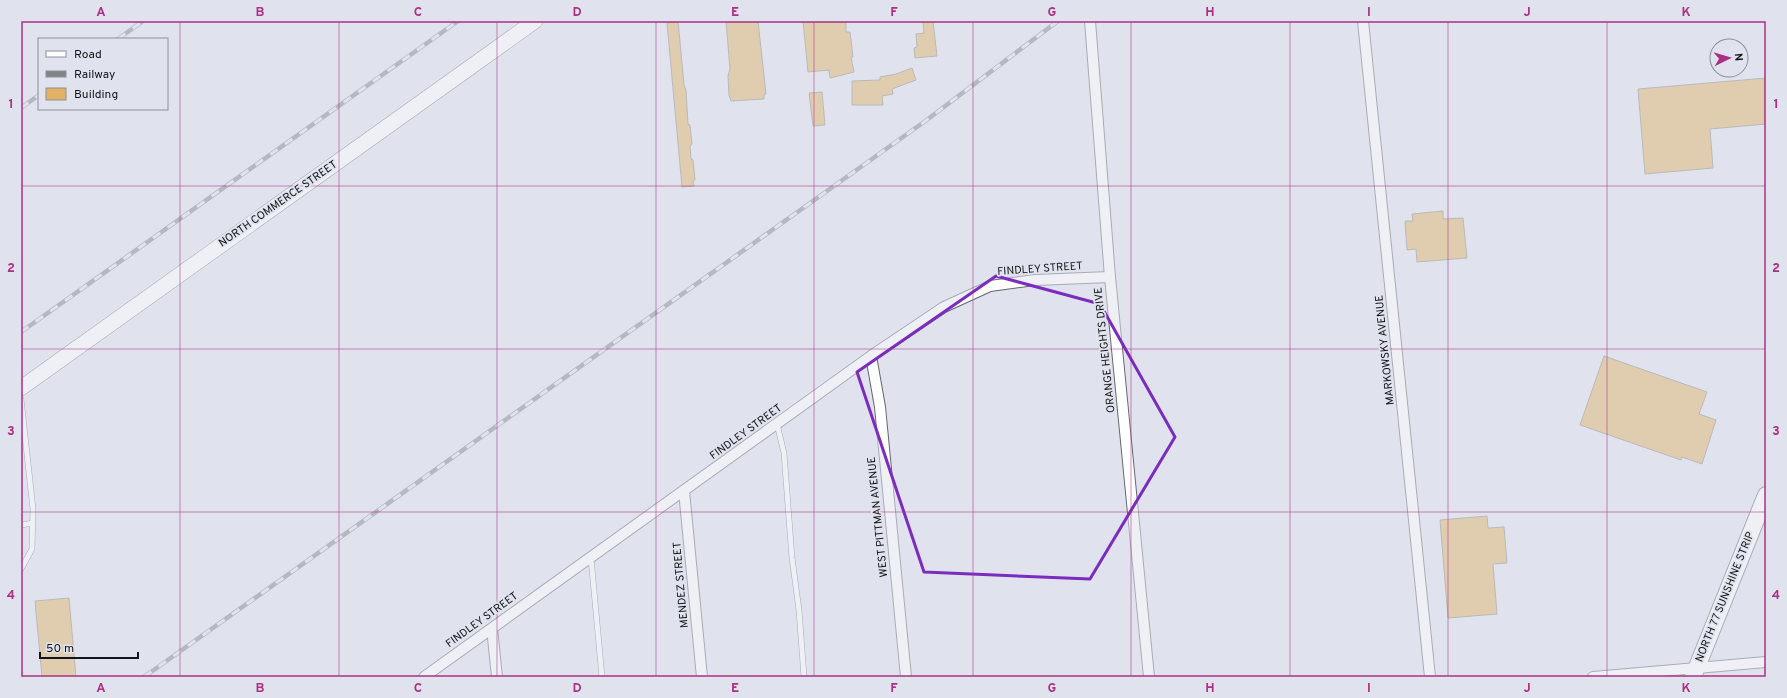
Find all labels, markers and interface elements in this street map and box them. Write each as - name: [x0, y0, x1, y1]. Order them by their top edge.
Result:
- text: A: [96, 5, 106, 21]
- text: B: [256, 5, 265, 21]
- text: C: [414, 5, 422, 21]
- text: D: [572, 5, 582, 21]
- text: E: [731, 5, 739, 21]
- text: F: [890, 5, 898, 21]
- text: G: [1048, 5, 1057, 21]
- text: H: [1205, 5, 1215, 21]
- text: I: [1367, 5, 1371, 21]
- text: J: [1523, 5, 1531, 21]
- text: K: [1681, 5, 1691, 21]
- legend: [38, 38, 168, 110]
- north arrow: [1709, 38, 1749, 78]
- text: Road: [74, 47, 102, 63]
- text: N: [1731, 53, 1745, 62]
- text: Railway: [74, 67, 115, 83]
- text: Building: [74, 87, 118, 103]
- text: 1: [8, 97, 14, 113]
- text: 1: [1773, 97, 1779, 113]
- street label: NORTH COMMERCE STREET: [216, 158, 340, 250]
- street label: FINDLEY STREET: [997, 259, 1083, 279]
- text: 2: [7, 261, 15, 277]
- text: 2: [1772, 261, 1780, 277]
- street label: ORANGE HEIGHTS DRIVE: [1091, 287, 1119, 413]
- street label: MARKOWSKY AVENUE: [1372, 294, 1398, 406]
- street label: FINDLEY STREET: [707, 401, 785, 463]
- text: 3: [7, 424, 15, 440]
- text: 3: [1772, 424, 1780, 440]
- street label: WEST PITTMAN AVENUE: [865, 456, 891, 578]
- street label: NORTH 77 SUNSHINE STRIP: [1692, 530, 1758, 664]
- street label: MENDEZ STREET: [670, 541, 692, 629]
- text: 4: [7, 588, 15, 604]
- text: 4: [1772, 588, 1780, 604]
- street label: FINDLEY STREET: [443, 589, 521, 651]
- scale bar: [40, 634, 138, 660]
- text: 50 m: [46, 641, 74, 657]
- text: A: [96, 681, 106, 697]
- text: B: [256, 681, 265, 697]
- text: C: [414, 681, 422, 697]
- text: D: [572, 681, 582, 697]
- text: E: [731, 681, 739, 697]
- text: F: [890, 681, 898, 697]
- text: G: [1048, 681, 1057, 697]
- text: H: [1205, 681, 1215, 697]
- text: I: [1367, 681, 1371, 697]
- text: J: [1523, 681, 1531, 697]
- text: K: [1681, 681, 1691, 697]

